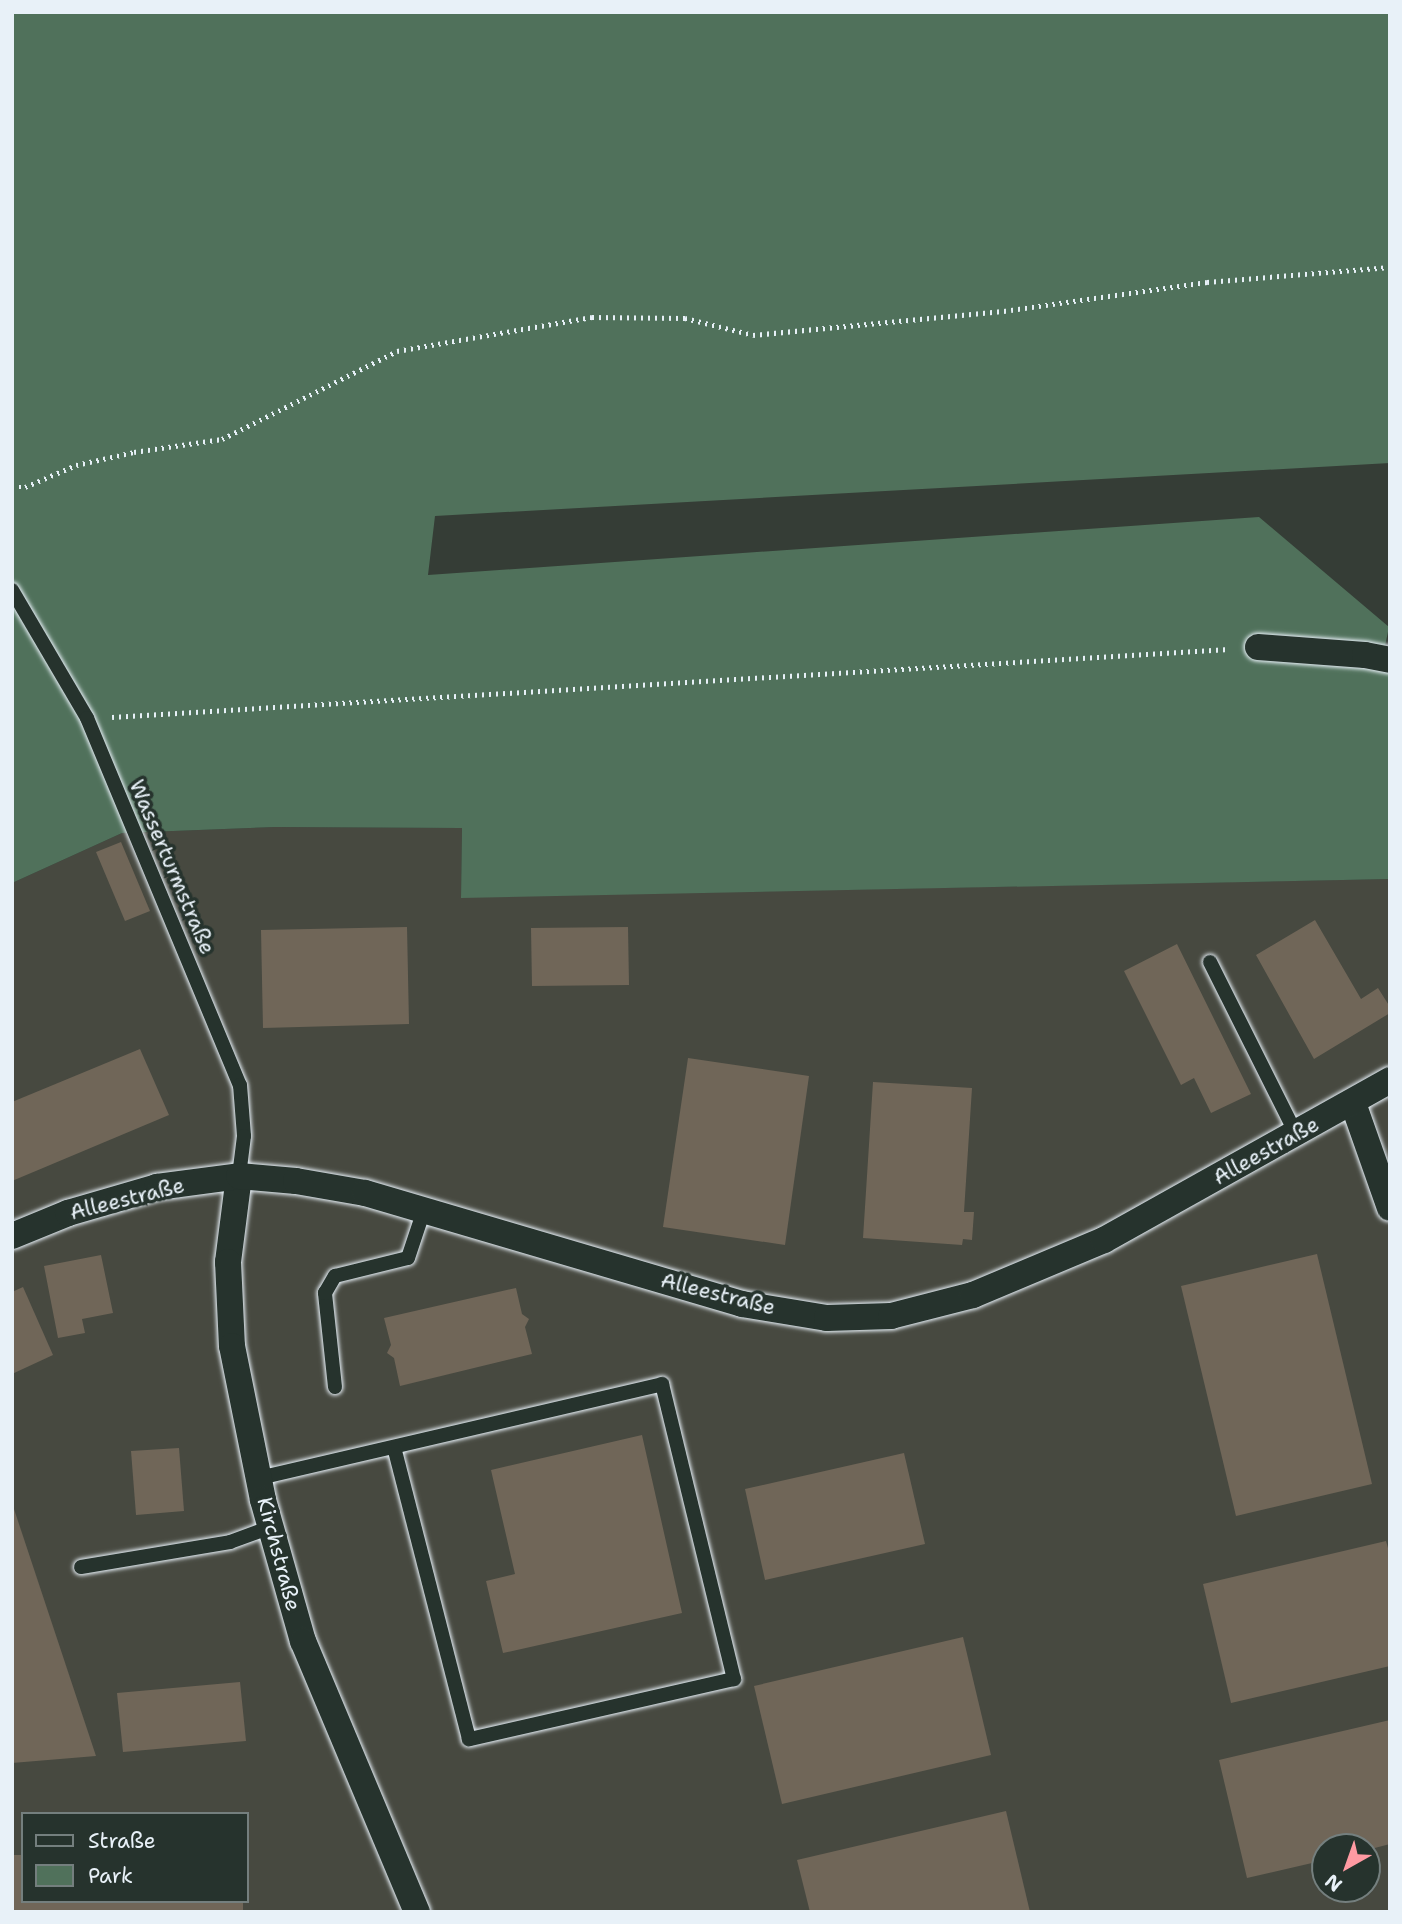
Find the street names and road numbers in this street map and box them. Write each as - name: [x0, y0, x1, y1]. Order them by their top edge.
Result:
- street label: Wasserturmstraße: [124, 776, 220, 958]
- street label: Alleestraße: [1209, 1112, 1323, 1190]
- street label: Alleestraße: [67, 1173, 187, 1225]
- street label: Alleestraße: [658, 1268, 778, 1320]
- street label: Kirchstraße: [252, 1494, 306, 1614]

